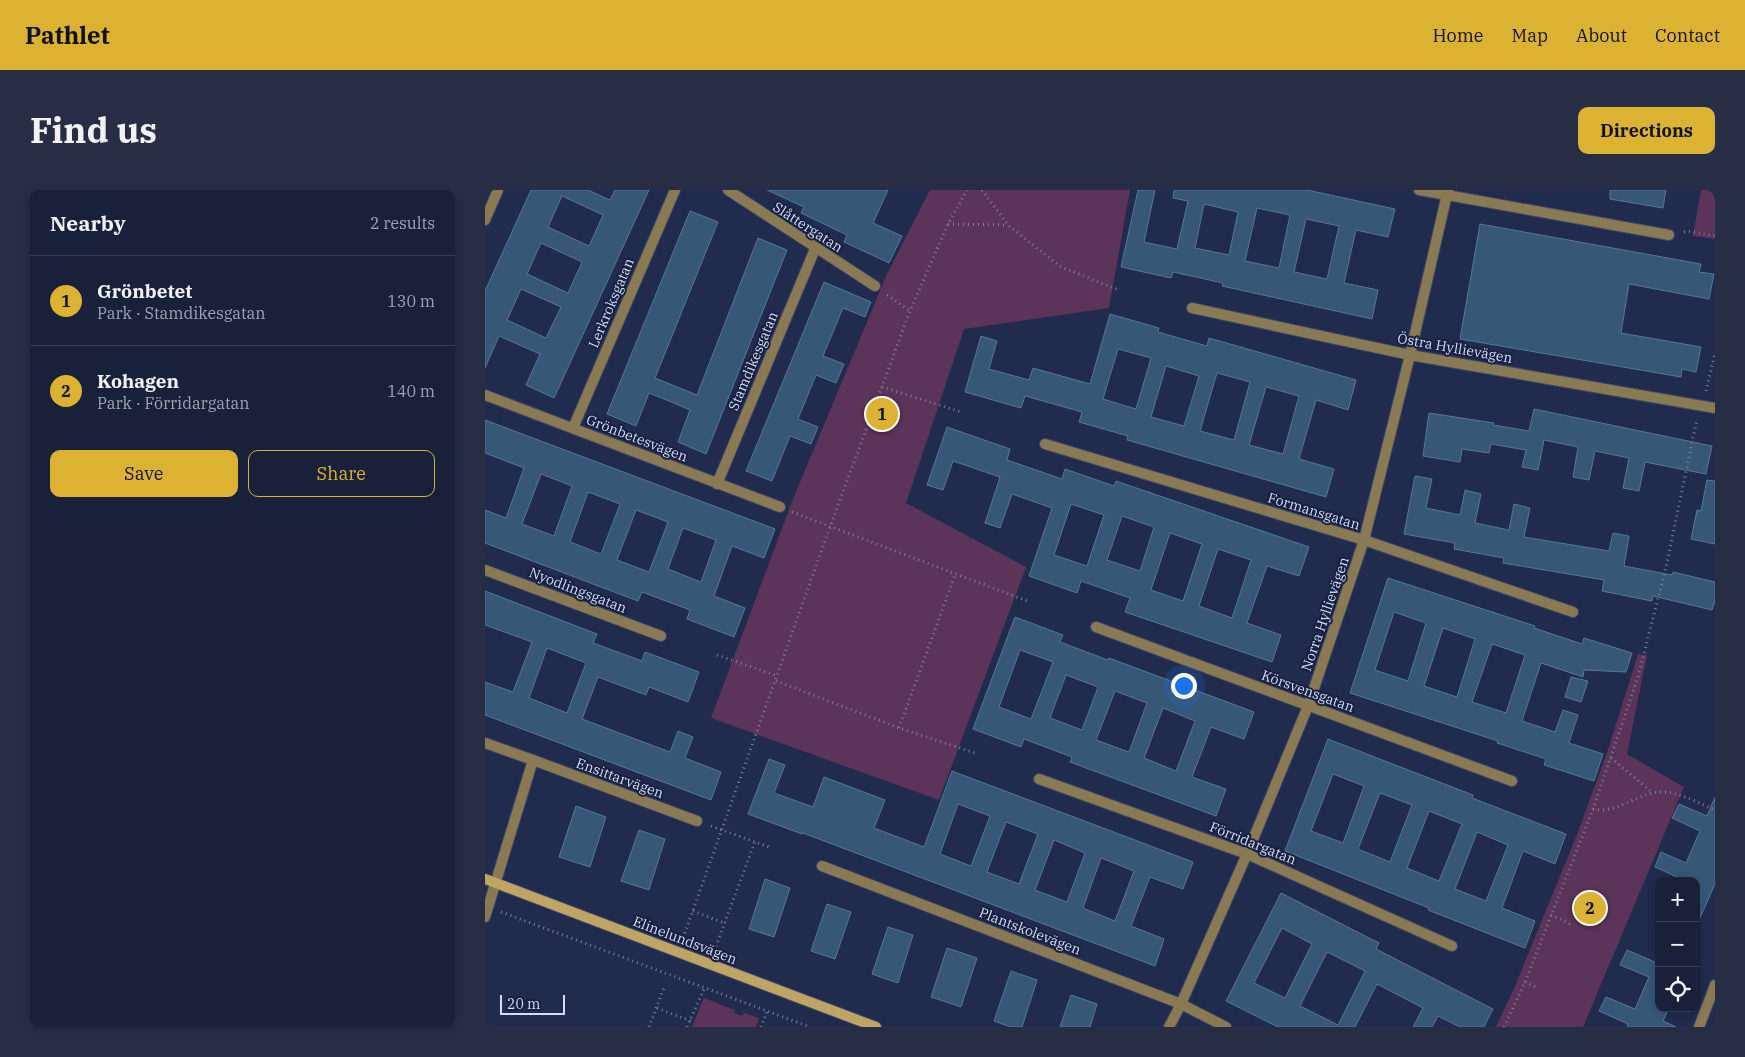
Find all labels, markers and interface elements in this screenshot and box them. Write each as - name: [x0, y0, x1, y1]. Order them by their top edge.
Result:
- text: Pathlet: [25, 19, 110, 51]
- text: Home: [1432, 24, 1484, 47]
- text: Map: [1512, 24, 1548, 47]
- text: About: [1576, 24, 1627, 47]
- text: Contact: [1655, 24, 1720, 47]
- text: Find us: [30, 107, 157, 153]
- button: Directions: [1578, 107, 1715, 154]
- street label: Slåttergatan: [770, 198, 846, 256]
- text: Nearby: [50, 209, 126, 237]
- text: 2 results: [370, 213, 435, 233]
- street label: Lerkroksgatan: [584, 255, 638, 351]
- text: Grönbetet: [97, 279, 192, 303]
- text: 1: [61, 291, 71, 311]
- text: 130 m: [387, 291, 435, 311]
- text: Park · Stamdikesgatan: [97, 303, 266, 323]
- street label: Stamdikesgatan: [724, 309, 782, 413]
- street label: Östra Hyllievägen: [1396, 329, 1514, 367]
- text: Kohagen: [97, 369, 179, 393]
- text: 2: [61, 381, 71, 401]
- text: 140 m: [387, 381, 435, 401]
- text: Park · Förridargatan: [97, 393, 250, 413]
- pin: 1: [866, 395, 898, 433]
- street label: Grönbetesvägen: [584, 410, 690, 466]
- button: Save: [50, 450, 238, 497]
- button: Share: [248, 450, 435, 497]
- street label: Formansgatan: [1266, 488, 1362, 534]
- street label: Norra Hyllievägen: [1297, 554, 1353, 674]
- street label: Nyodlingsgatan: [527, 563, 629, 617]
- street label: Körsvensgatan: [1259, 666, 1357, 716]
- your location: [1171, 673, 1197, 699]
- street label: Ensittarvägen: [574, 754, 666, 802]
- street label: Förridargatan: [1207, 817, 1299, 869]
- map controls: [1655, 877, 1700, 1012]
- button: +: [1655, 877, 1700, 922]
- pin: 2: [1574, 889, 1606, 927]
- street label: Plantskolevägen: [976, 903, 1084, 959]
- street label: Elinelundsvägen: [630, 912, 740, 968]
- button: −: [1655, 922, 1700, 967]
- button: locate: [1655, 967, 1700, 1012]
- scale bar: [500, 992, 565, 1015]
- text: 20 m: [507, 995, 540, 1013]

